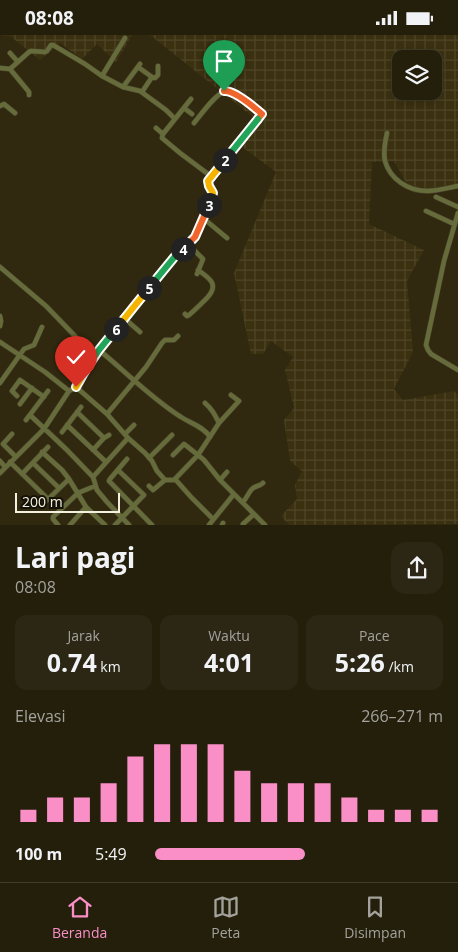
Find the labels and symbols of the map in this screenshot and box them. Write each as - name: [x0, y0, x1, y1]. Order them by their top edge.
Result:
- pin: [203, 40, 245, 91]
- pin: 2: [212, 147, 238, 173]
- pin: 3: [196, 193, 222, 217]
- pin: 4: [170, 237, 196, 261]
- pin: 5: [136, 275, 162, 301]
- pin: 6: [104, 317, 128, 341]
- pin: [55, 336, 97, 387]
- scale bar: [15, 489, 120, 513]

